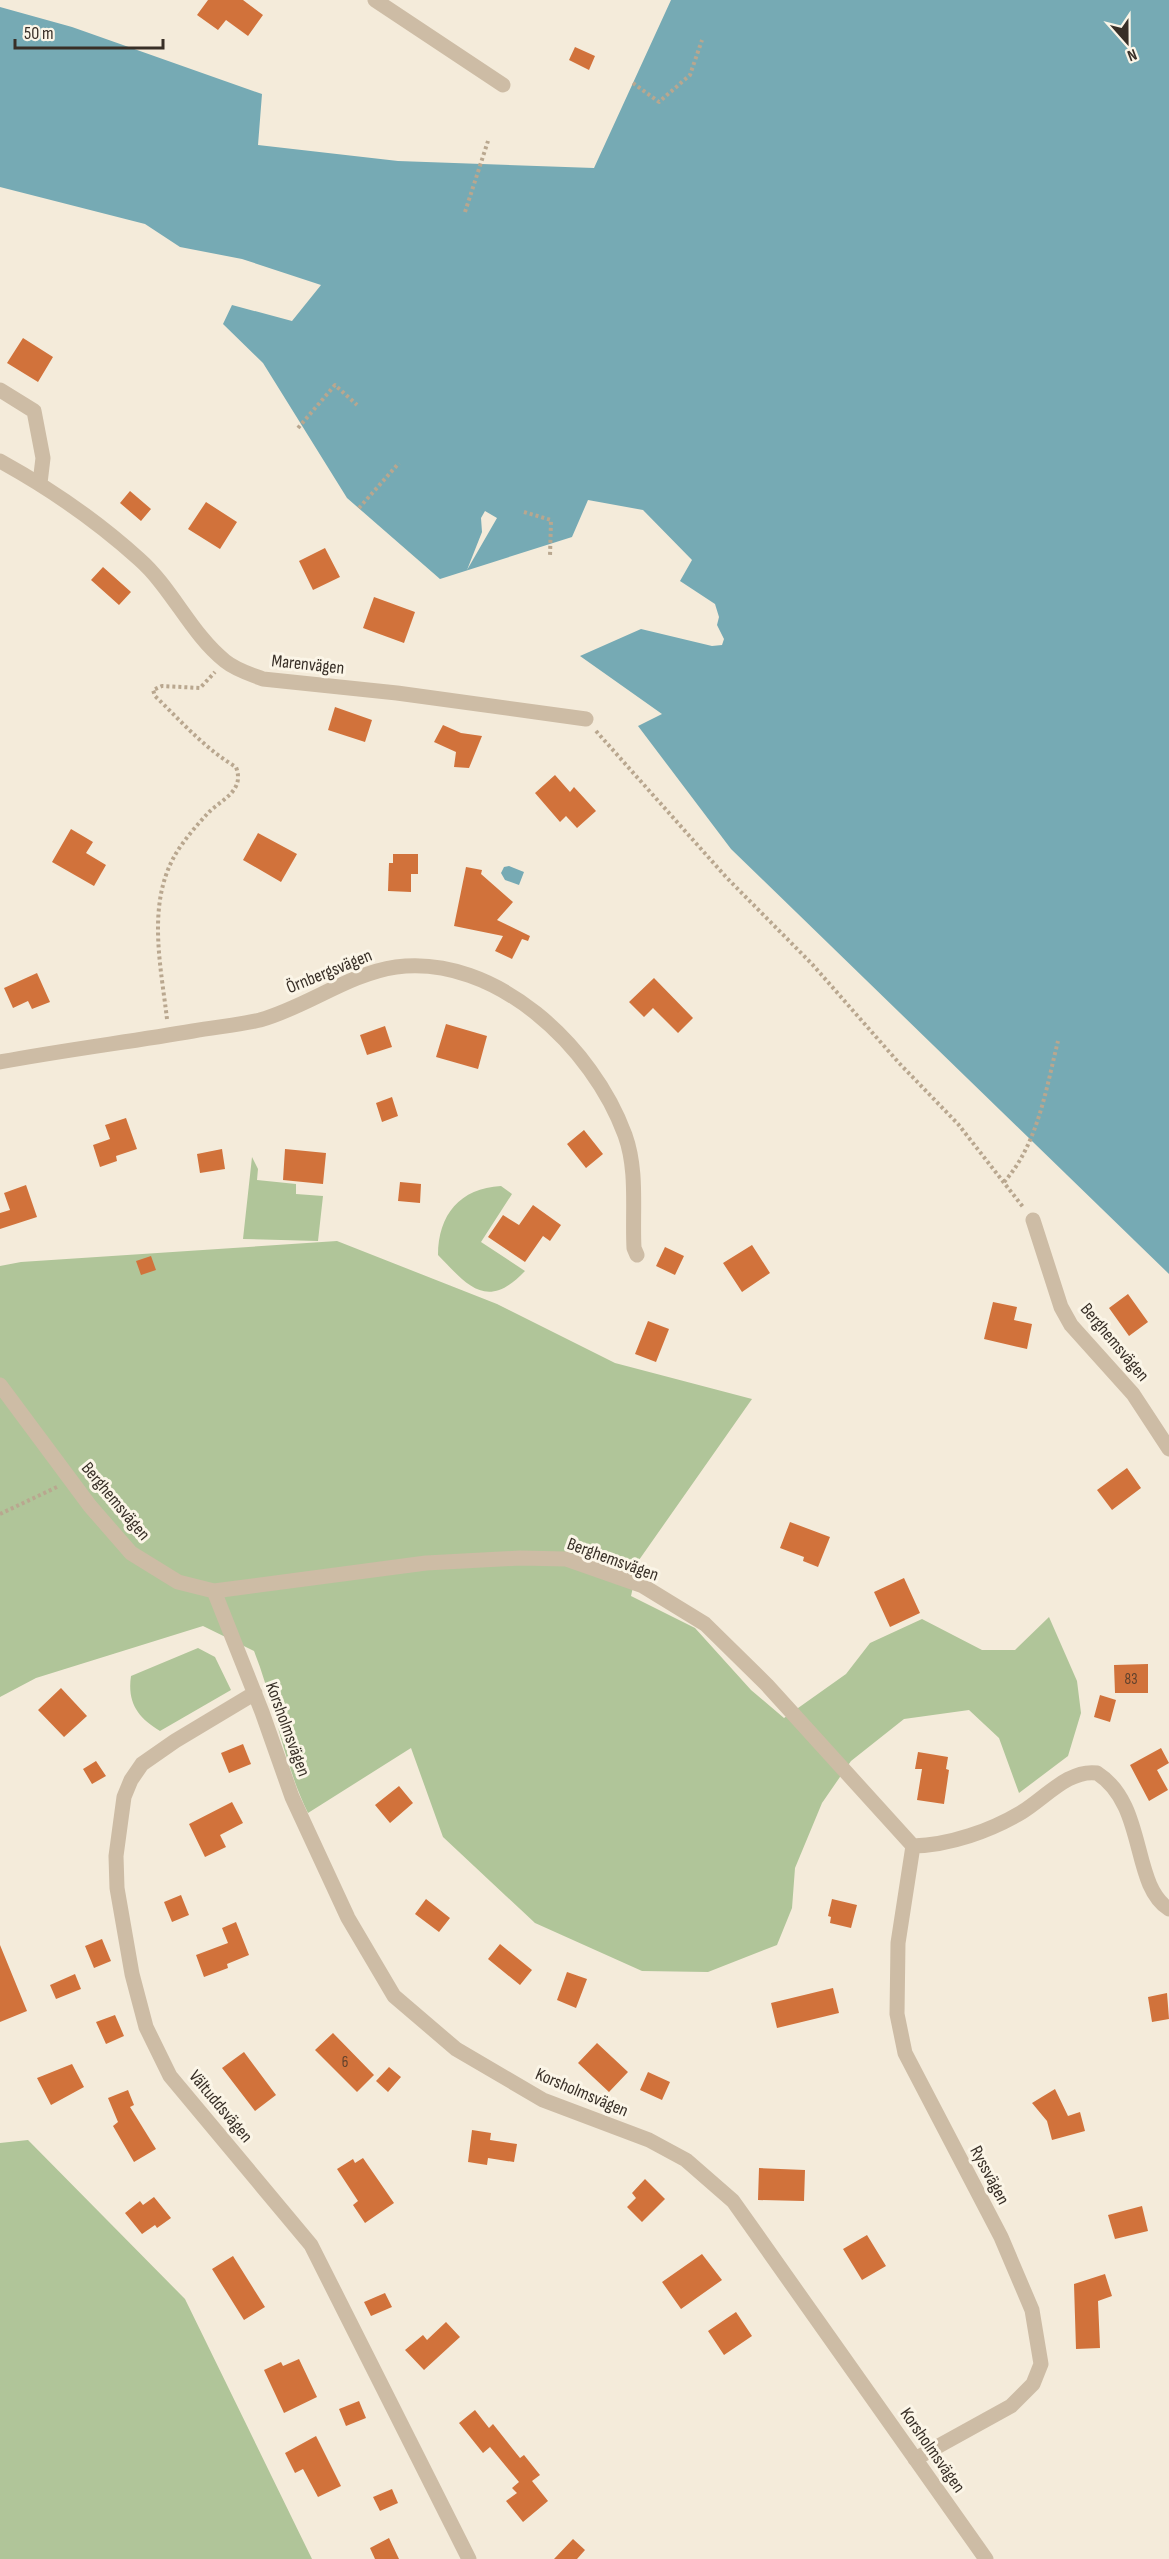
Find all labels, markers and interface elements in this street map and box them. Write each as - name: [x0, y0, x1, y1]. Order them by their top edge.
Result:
- scale bar: [15, 12, 164, 50]
- north arrow: [1097, 12, 1157, 72]
- text: 50 m: [24, 23, 54, 44]
- text: N: [1124, 44, 1139, 65]
- street label: Marenvägen: [271, 650, 345, 679]
- street label: Örnbergsvägen: [283, 945, 375, 998]
- street label: Berghemsvägen: [1076, 1299, 1153, 1386]
- street label: Berghemsvägen: [77, 1458, 154, 1545]
- street label: Berghemsvägen: [564, 1533, 661, 1586]
- house number: 83: [1125, 1670, 1137, 1689]
- street label: Korsholmsvägen: [261, 1679, 314, 1779]
- house number: 6: [342, 2053, 348, 2072]
- street label: Korsholmsvägen: [532, 2063, 631, 2121]
- street label: Vältuddsvägen: [184, 2066, 257, 2147]
- street label: Ryssvägen: [965, 2142, 1014, 2208]
- street label: Korsholmsvägen: [896, 2404, 970, 2497]

